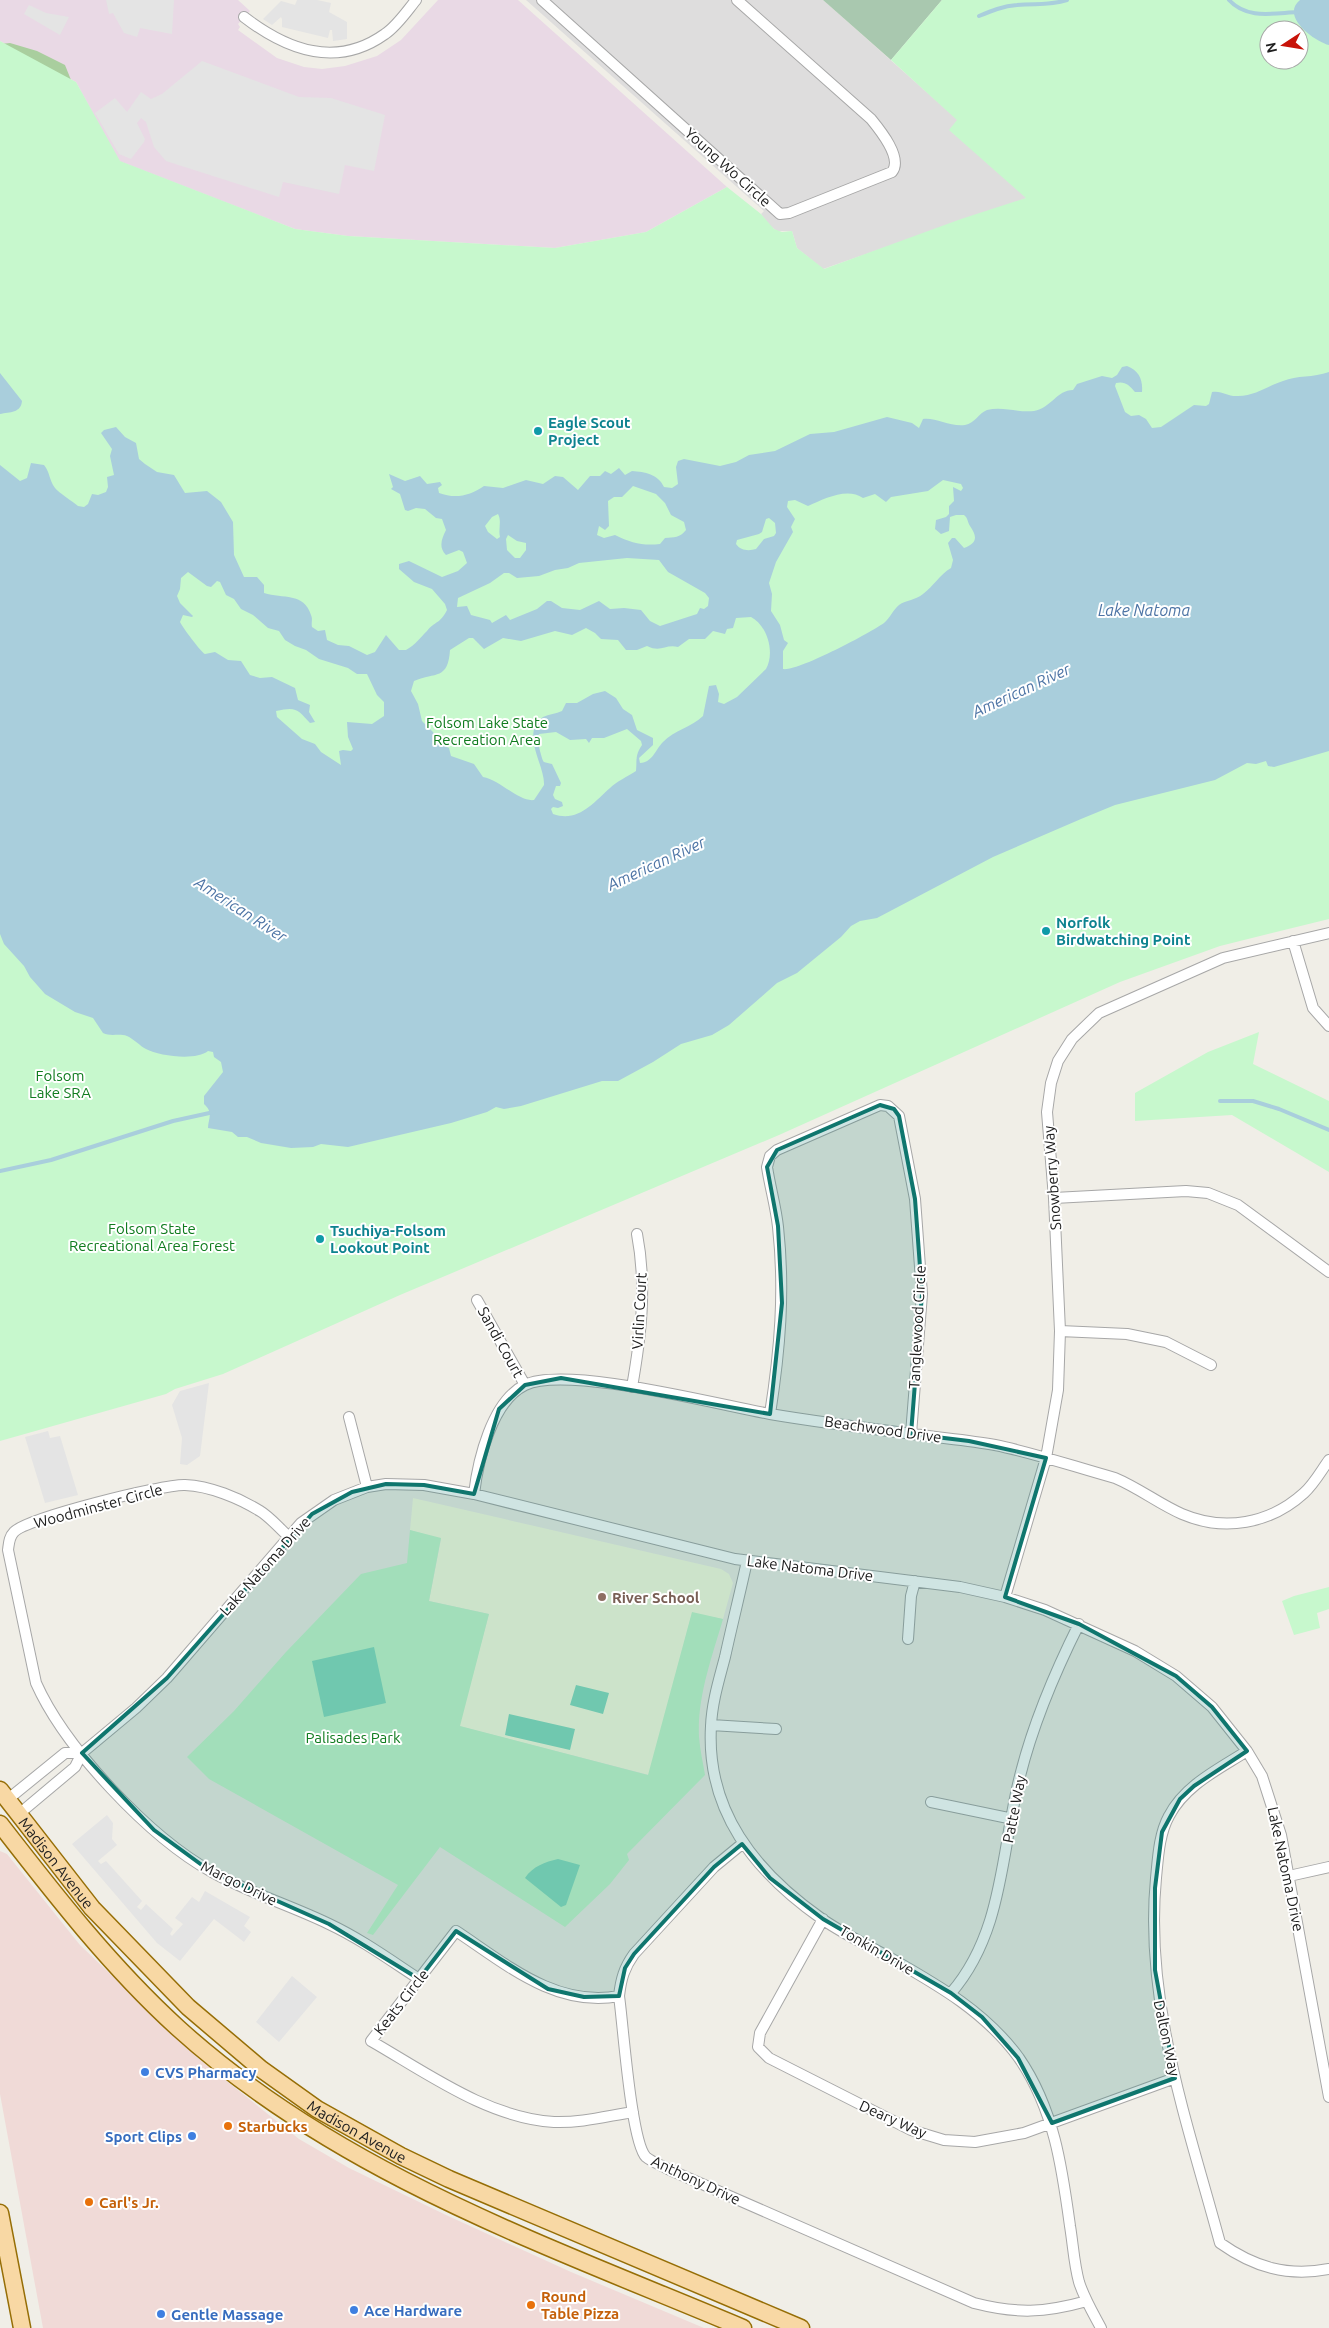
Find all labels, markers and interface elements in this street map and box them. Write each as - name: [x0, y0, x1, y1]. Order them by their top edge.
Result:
- north arrow: [1259, 20, 1309, 70]
- text: N: [1262, 41, 1280, 54]
- street label: Young Wo Circle: [682, 124, 774, 210]
- place label: Eagle Scout Project: [548, 414, 631, 448]
- marker: Eagle Scout Project: [532, 425, 544, 437]
- water label: Lake Natoma: [1098, 601, 1190, 619]
- water label: American River: [968, 659, 1074, 721]
- park label: Folsom Lake State Recreation Area: [426, 714, 548, 748]
- water label: American River: [603, 832, 709, 894]
- water label: American River: [191, 872, 291, 946]
- place label: Norfolk Birdwatching Point: [1056, 914, 1191, 948]
- marker: Norfolk Birdwatching Point: [1040, 925, 1052, 937]
- park label: Folsom Lake SRA: [29, 1067, 91, 1101]
- street label: Snowberry Way: [1040, 1125, 1064, 1231]
- park label: Folsom State Recreational Area Forest: [69, 1220, 235, 1254]
- place label: Tsuchiya-Folsom Lookout Point: [330, 1222, 446, 1256]
- marker: Tsuchiya-Folsom Lookout Point: [314, 1233, 326, 1245]
- street label: Tanglewood Circle: [905, 1265, 929, 1389]
- street label: Virlin Court: [628, 1272, 650, 1350]
- street label: Sandi Court: [475, 1304, 527, 1380]
- street label: Beachwood Drive: [823, 1412, 943, 1446]
- street label: Woodminster Circle: [32, 1481, 164, 1531]
- street label: Lake Natoma Drive: [216, 1513, 314, 1619]
- street label: Lake Natoma Drive: [746, 1552, 874, 1584]
- place label: River School: [612, 1589, 700, 1606]
- marker: River School: [596, 1591, 608, 1603]
- park label: Palisades Park: [305, 1729, 401, 1746]
- street label: Patte Way: [999, 1774, 1029, 1844]
- street label: Lake Natoma Drive: [1264, 1805, 1308, 1933]
- street label: Madison Avenue: [16, 1814, 97, 1912]
- street label: Margo Drive: [198, 1857, 280, 1909]
- street label: Tonkin Drive: [837, 1922, 917, 1978]
- street label: Keats Circle: [370, 1966, 432, 2038]
- street label: Dalton Way: [1151, 1998, 1183, 2078]
- place label: CVS Pharmacy: [155, 2064, 257, 2081]
- marker: CVS Pharmacy: [139, 2066, 151, 2078]
- street label: Madison Avenue: [304, 2096, 409, 2166]
- street label: Deary Way: [857, 2097, 929, 2141]
- place label: Starbucks: [238, 2118, 308, 2135]
- marker: Starbucks: [222, 2120, 234, 2132]
- place label: Sport Clips: [105, 2128, 182, 2145]
- marker: Sport Clips: [186, 2130, 198, 2142]
- street label: Anthony Drive: [649, 2152, 743, 2208]
- place label: Carl's Jr.: [99, 2194, 159, 2211]
- marker: Carl's Jr.: [83, 2196, 95, 2208]
- place label: Round Table Pizza: [541, 2288, 619, 2322]
- marker: Round Table Pizza: [525, 2299, 537, 2311]
- place label: Ace Hardware: [364, 2302, 462, 2319]
- marker: Ace Hardware: [348, 2304, 360, 2316]
- place label: Gentle Massage: [171, 2306, 283, 2323]
- marker: Gentle Massage: [155, 2308, 167, 2320]

